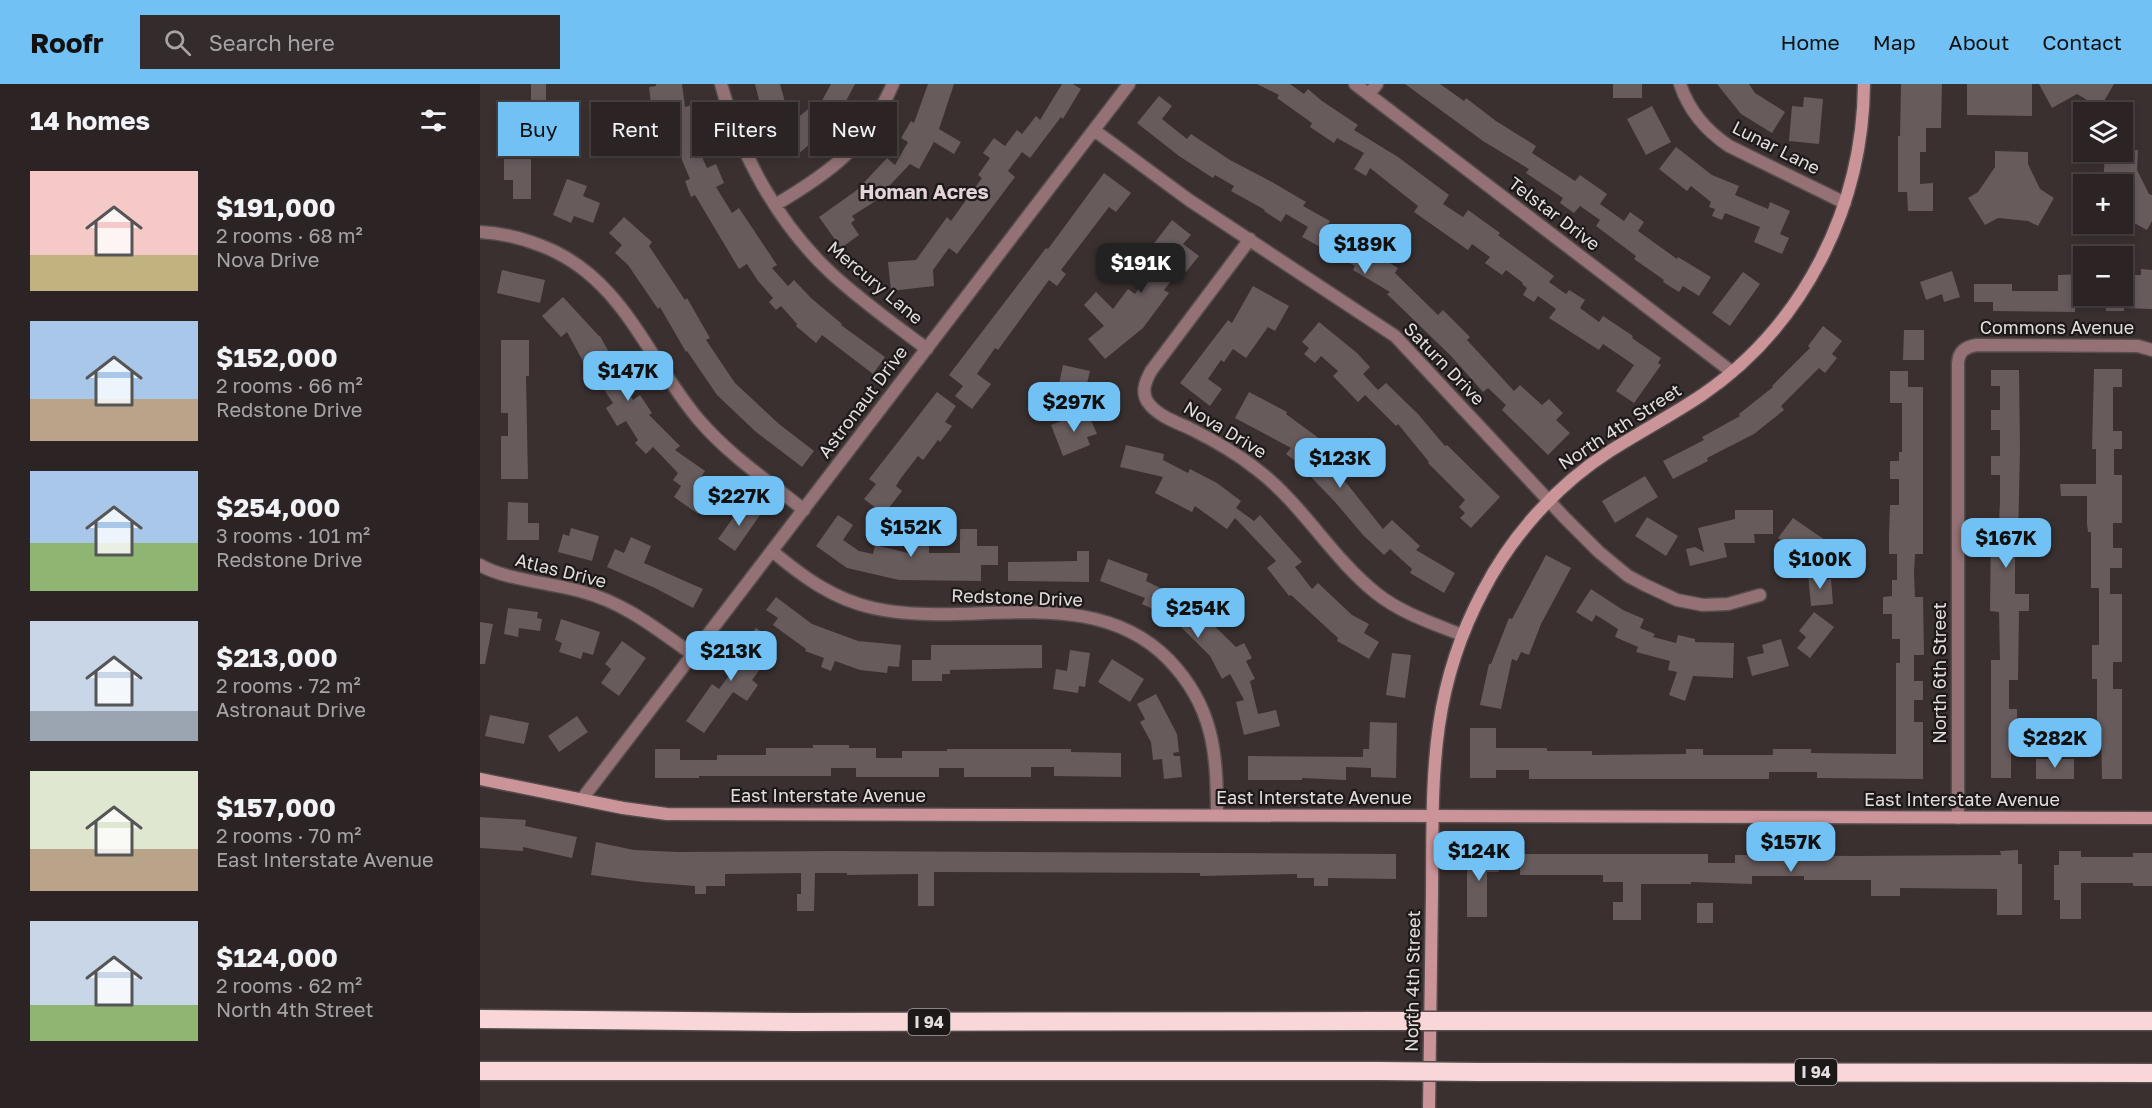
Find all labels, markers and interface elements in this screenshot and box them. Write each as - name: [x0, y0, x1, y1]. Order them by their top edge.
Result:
- search box: [140, 15, 560, 69]
- text: Roofr: [30, 26, 104, 59]
- icon: search: [161, 26, 194, 59]
- text: Search here: [209, 29, 335, 56]
- text: Home: [1780, 29, 1840, 55]
- text: Map: [1873, 29, 1916, 55]
- text: About: [1949, 29, 2009, 55]
- text: Contact: [2042, 29, 2122, 55]
- chip: Buy: [498, 102, 579, 156]
- chip: Rent: [591, 102, 680, 156]
- chip: Filters: [692, 102, 798, 156]
- chip: New: [810, 102, 897, 156]
- map controls: [2073, 102, 2133, 306]
- button: layers: [2073, 102, 2133, 162]
- icon: filters: [417, 104, 450, 137]
- text: 14 homes: [30, 105, 150, 136]
- street label: Lunar Lane: [1729, 116, 1824, 179]
- street label: Telstar Drive: [1505, 172, 1605, 255]
- button: +: [2073, 174, 2133, 234]
- district label: Homan Acres: [859, 179, 989, 203]
- text: $191,000: [216, 192, 336, 223]
- icon: home: [78, 195, 150, 267]
- text: 2 rooms · 68 m²: [216, 223, 363, 247]
- pin: $189K: [1323, 224, 1407, 275]
- text: $189K: [1333, 231, 1397, 255]
- street label: Mercury Lane: [823, 236, 928, 328]
- pin: $191K: [1099, 243, 1183, 294]
- button: −: [2073, 246, 2133, 306]
- text: Nova Drive: [216, 247, 319, 271]
- text: $191K: [1110, 250, 1172, 274]
- street label: Commons Avenue: [1980, 316, 2134, 338]
- street label: Saturn Drive: [1400, 317, 1490, 409]
- street label: Astronaut Drive: [813, 341, 912, 462]
- text: $152,000: [216, 342, 338, 373]
- icon: home: [78, 345, 150, 417]
- pin: $147K: [586, 351, 670, 402]
- text: $147K: [597, 358, 659, 382]
- text: 2 rooms · 66 m²: [216, 373, 363, 397]
- street label: North 4th Street: [1554, 378, 1685, 474]
- pin: $297K: [1032, 382, 1116, 433]
- text: $297K: [1042, 389, 1106, 413]
- street label: Nova Drive: [1180, 396, 1271, 463]
- text: Redstone Drive: [216, 397, 362, 421]
- pin: $123K: [1298, 438, 1382, 489]
- text: $123K: [1309, 445, 1371, 469]
- pin: $227K: [697, 476, 781, 527]
- text: $227K: [707, 483, 771, 507]
- text: $254,000: [216, 492, 340, 523]
- icon: home: [78, 495, 150, 567]
- pin: $152K: [869, 507, 953, 558]
- text: $152K: [880, 514, 942, 538]
- pin: $167K: [1964, 518, 2048, 569]
- text: 3 rooms · 101 m²: [216, 523, 370, 547]
- text: $167K: [1975, 525, 2037, 549]
- pin: $100K: [1778, 539, 1862, 590]
- text: $100K: [1788, 546, 1852, 570]
- text: Redstone Drive: [216, 547, 362, 571]
- street label: Atlas Drive: [513, 548, 609, 592]
- street label: Redstone Drive: [951, 584, 1083, 610]
- pin: $254K: [1156, 588, 1240, 639]
- text: $254K: [1166, 595, 1230, 619]
- street label: North 6th Street: [1928, 602, 1950, 744]
- pin: $213K: [689, 631, 773, 682]
- text: $213K: [700, 638, 762, 662]
- text: $213,000: [216, 642, 338, 673]
- icon: home: [78, 645, 150, 717]
- text: 2 rooms · 72 m²: [216, 673, 361, 697]
- text: Astronaut Drive: [216, 697, 366, 721]
- pin: $282K: [2013, 718, 2097, 769]
- text: $282K: [2022, 725, 2088, 749]
- street label: East Interstate Avenue: [730, 784, 926, 806]
- street label: East Interstate Avenue: [1216, 786, 1412, 808]
- street label: East Interstate Avenue: [1864, 788, 2060, 810]
- text: $157,000: [216, 792, 336, 823]
- icon: home: [78, 795, 150, 867]
- pin: $157K: [1749, 822, 1833, 873]
- text: 2 rooms · 70 m²: [216, 823, 361, 847]
- text: $157K: [1760, 829, 1822, 853]
- pin: $124K: [1437, 831, 1521, 882]
- text: $124K: [1448, 838, 1510, 862]
- text: East Interstate Avenue: [216, 847, 434, 871]
- street label: North 4th Street: [1400, 910, 1424, 1052]
- text: $124,000: [216, 942, 338, 973]
- icon: home: [78, 945, 150, 1017]
- text: 2 rooms · 62 m²: [216, 973, 362, 997]
- text: North 4th Street: [216, 997, 373, 1021]
- road number: I 94: [908, 1009, 950, 1035]
- road number: I 94: [1795, 1059, 1837, 1085]

